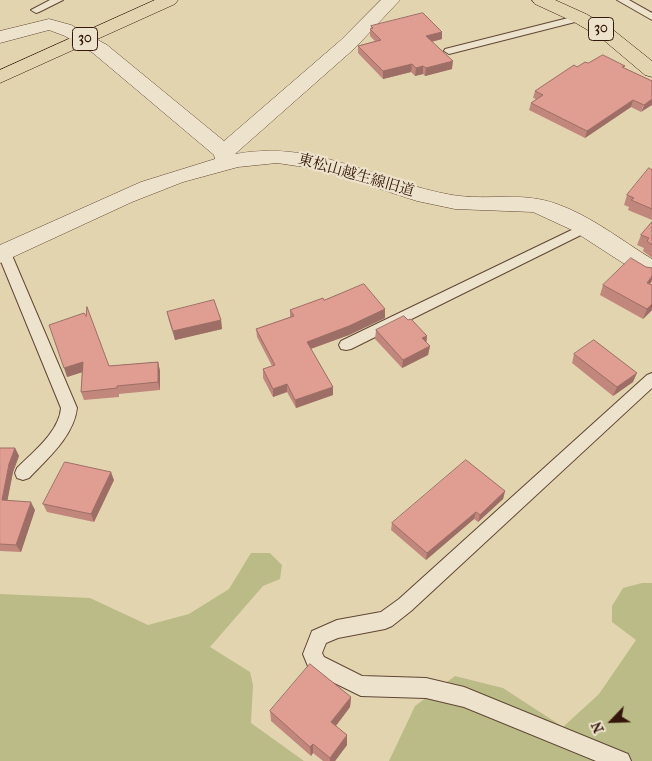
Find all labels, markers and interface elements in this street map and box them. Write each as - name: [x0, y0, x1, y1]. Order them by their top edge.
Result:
- road number: 30: [588, 18, 614, 40]
- road number: 30: [72, 28, 98, 50]
- street label: 東松山越生線旧道: [296, 151, 416, 201]
- north arrow: [587, 696, 637, 746]
- text: N: [588, 719, 608, 736]

